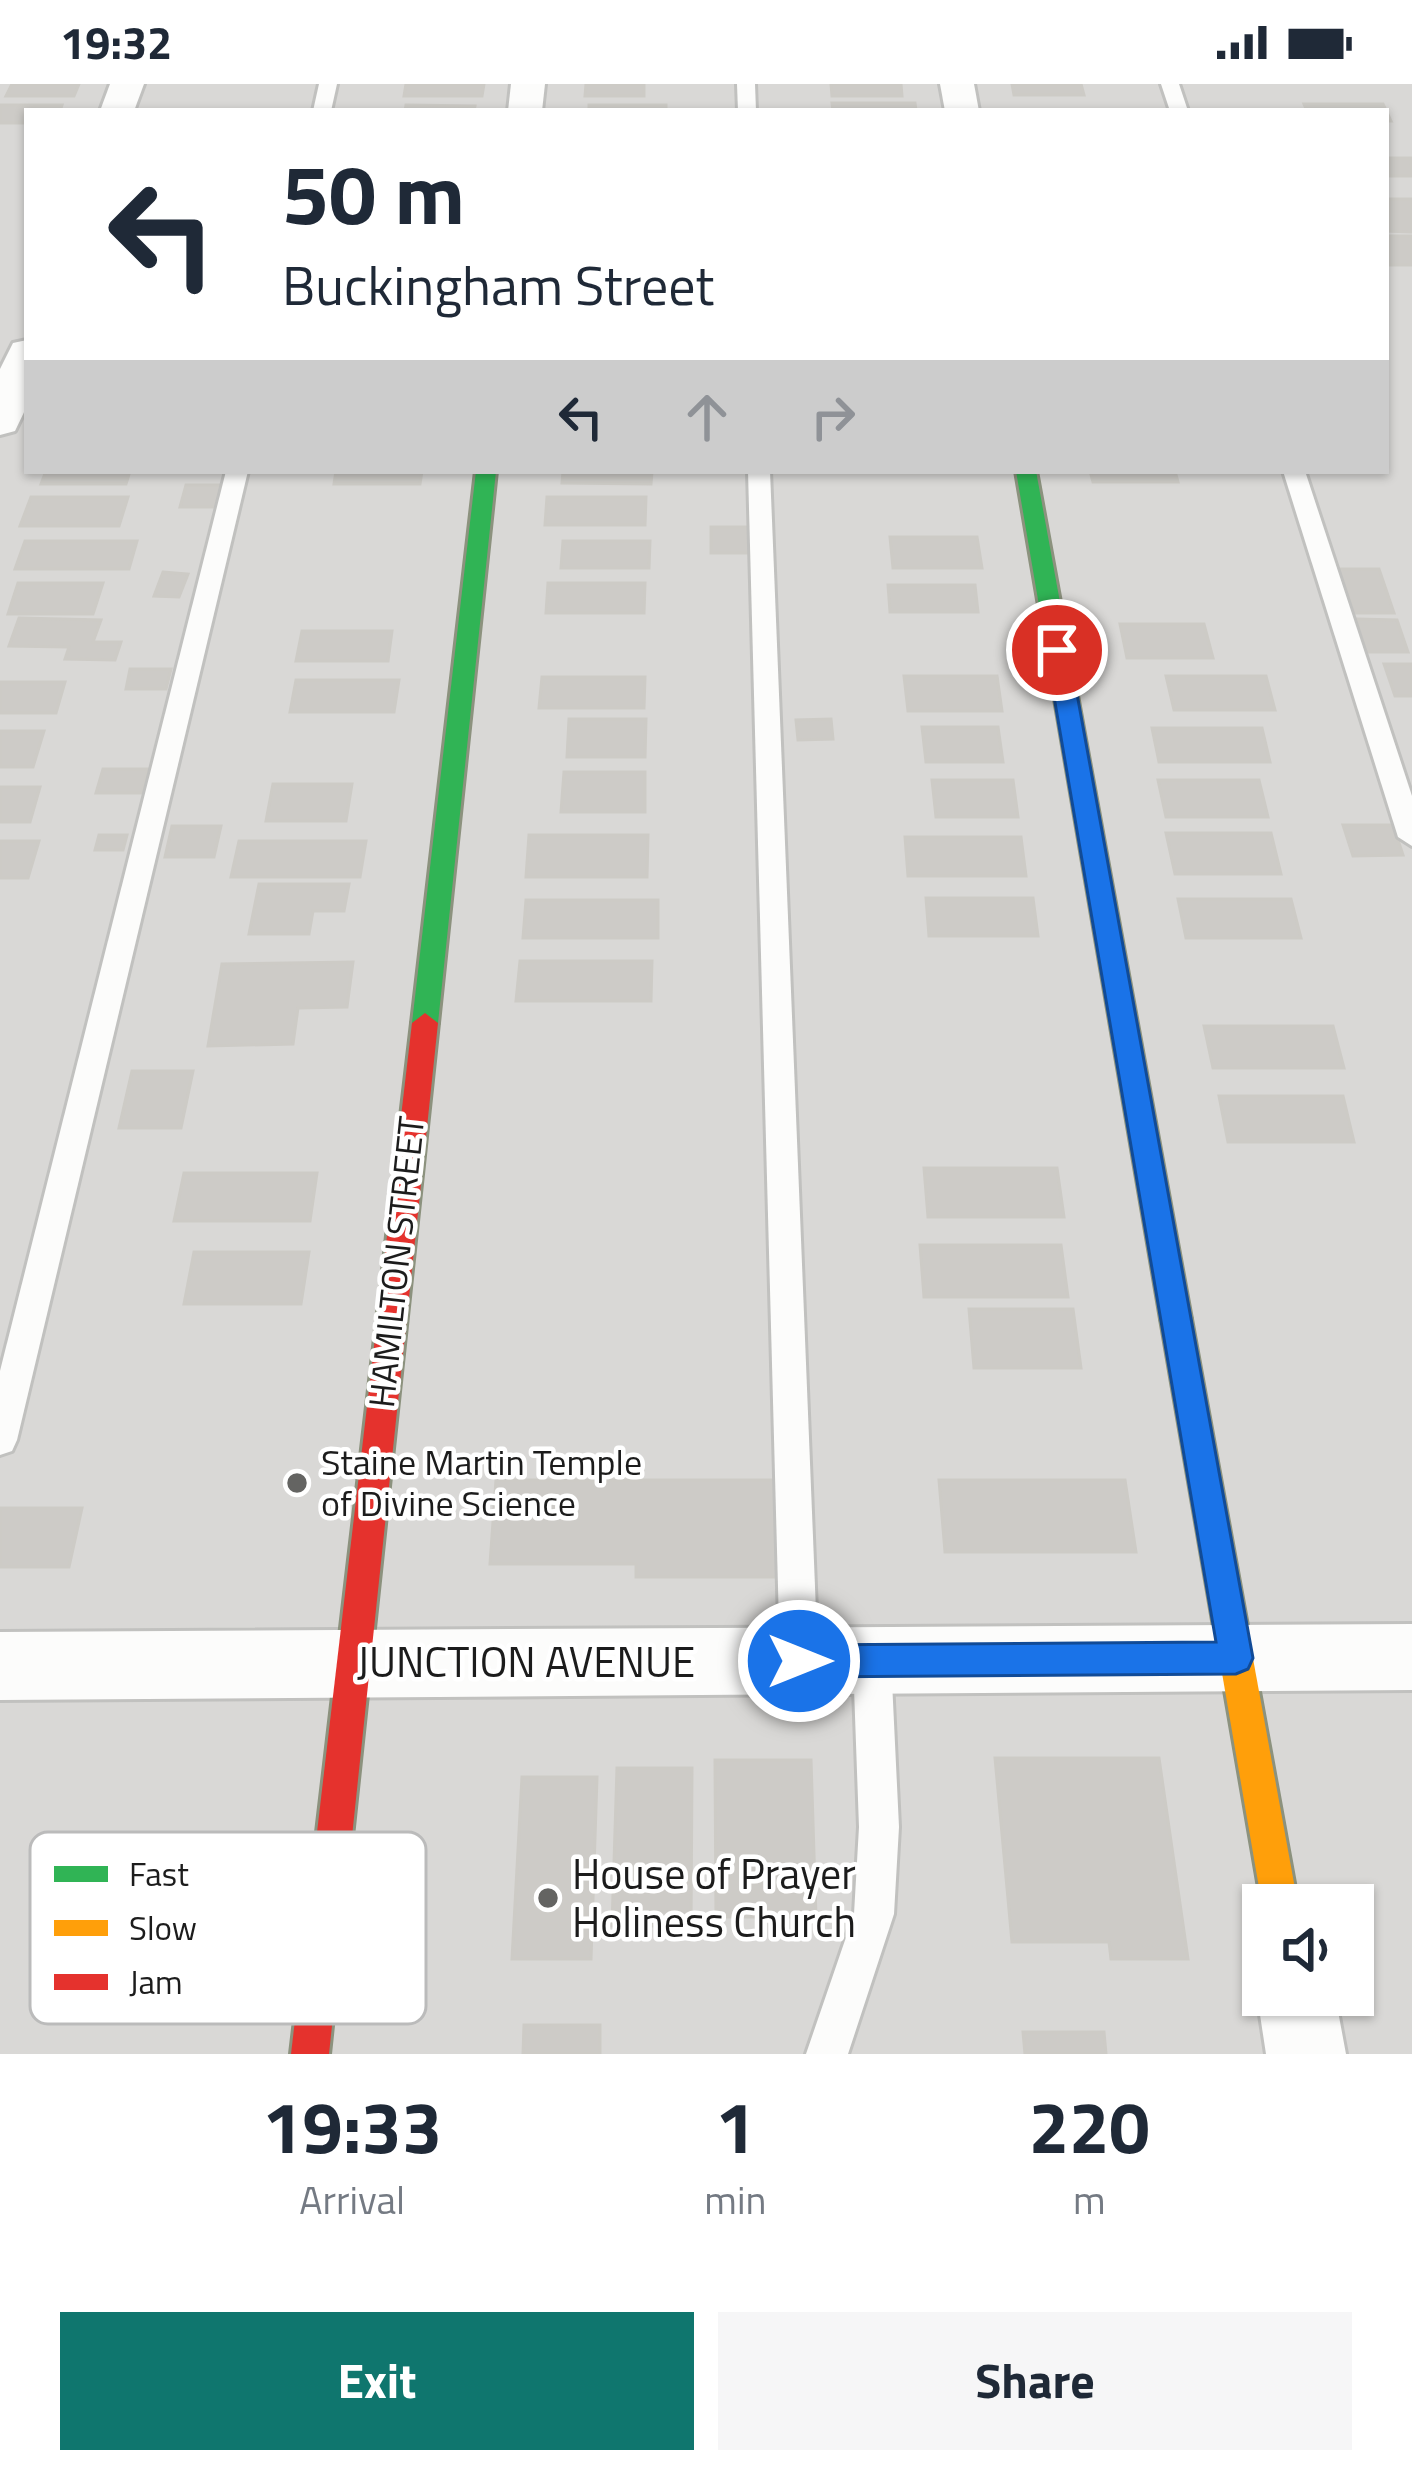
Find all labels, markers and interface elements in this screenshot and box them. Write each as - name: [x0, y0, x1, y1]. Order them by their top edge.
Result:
- text: 19:32: [60, 8, 172, 76]
- text: 50 m: [282, 129, 465, 257]
- icon: left: [84, 156, 240, 312]
- text: Buckingham Street: [282, 244, 714, 326]
- icon: left: [548, 384, 614, 450]
- icon: ahead: [674, 384, 740, 450]
- icon: right: [800, 384, 866, 450]
- pin: [1006, 599, 1108, 701]
- icon: arrive: [1024, 617, 1090, 683]
- street label: HAMILTON STREET: [353, 1114, 438, 1410]
- place label: Staine Martin Temple of Divine Science: [321, 1434, 642, 1530]
- marker: Staine Martin Temple of Divine Science: [284, 1470, 310, 1496]
- position arrow: [736, 1598, 862, 1724]
- street label: JUNCTION AVENUE: [357, 1629, 695, 1693]
- legend: [30, 1832, 426, 2024]
- place label: House of Prayer Holiness Church: [572, 1841, 856, 1953]
- text: Fast: [129, 1849, 189, 1899]
- map controls: [1242, 1884, 1374, 2016]
- button: sound: [1242, 1884, 1374, 2016]
- marker: House of Prayer Holiness Church: [535, 1885, 561, 1911]
- text: Slow: [129, 1903, 197, 1953]
- text: Jam: [129, 1957, 183, 2007]
- text: 19:33: [262, 2071, 442, 2181]
- text: 1: [715, 2071, 756, 2181]
- text: 220: [1029, 2071, 1150, 2181]
- text: Arrival: [299, 2170, 405, 2229]
- text: min: [704, 2170, 766, 2229]
- text: m: [1073, 2170, 1105, 2229]
- button: Exit: [60, 2312, 694, 2450]
- button: Share: [718, 2312, 1352, 2450]

